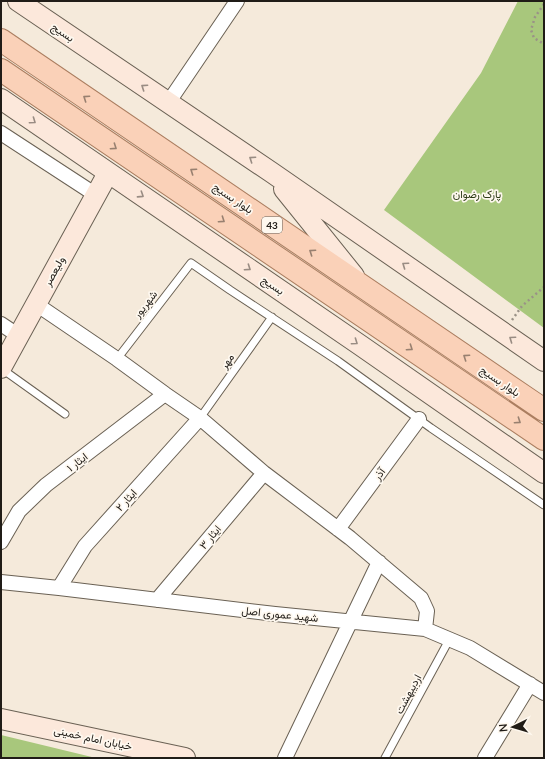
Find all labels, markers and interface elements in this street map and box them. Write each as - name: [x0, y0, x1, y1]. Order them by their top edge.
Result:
- street label: بسیج: [48, 19, 77, 46]
- one-way arrow: [141, 84, 148, 92]
- one-way arrow: [83, 96, 90, 103]
- one-way arrow: [29, 116, 36, 124]
- one-way arrow: [110, 142, 117, 150]
- one-way arrow: [249, 156, 256, 164]
- one-way arrow: [190, 168, 197, 176]
- street label: بلوار بسیج: [210, 179, 256, 217]
- park label: پارک رضوان: [453, 187, 501, 202]
- one-way arrow: [136, 190, 143, 197]
- one-way arrow: [217, 215, 224, 222]
- road number: 43: [262, 217, 282, 233]
- one-way arrow: [309, 249, 316, 257]
- street label: ولیعصر: [40, 253, 68, 289]
- one-way arrow: [402, 262, 409, 270]
- one-way arrow: [244, 263, 251, 271]
- street label: بسیج: [258, 272, 287, 299]
- street label: شهریور: [129, 287, 160, 321]
- one-way arrow: [509, 336, 516, 344]
- one-way arrow: [351, 337, 358, 345]
- one-way arrow: [406, 343, 413, 351]
- street label: مهر: [216, 350, 237, 372]
- one-way arrow: [463, 355, 470, 362]
- street label: بلوار بسیج: [477, 362, 523, 400]
- one-way arrow: [513, 416, 520, 423]
- street label: ایثار ۱: [64, 449, 90, 475]
- street label: آذر: [369, 464, 389, 484]
- street label: ایثار ۲: [112, 486, 140, 514]
- street label: ایثار ۳: [196, 522, 224, 552]
- street label: شهید عموری اصل: [241, 603, 319, 625]
- street label: اردیبهشت: [392, 672, 424, 716]
- north arrow: [493, 707, 533, 747]
- street label: خیابان امام خمینی: [52, 723, 133, 754]
- text: N: [496, 723, 509, 733]

